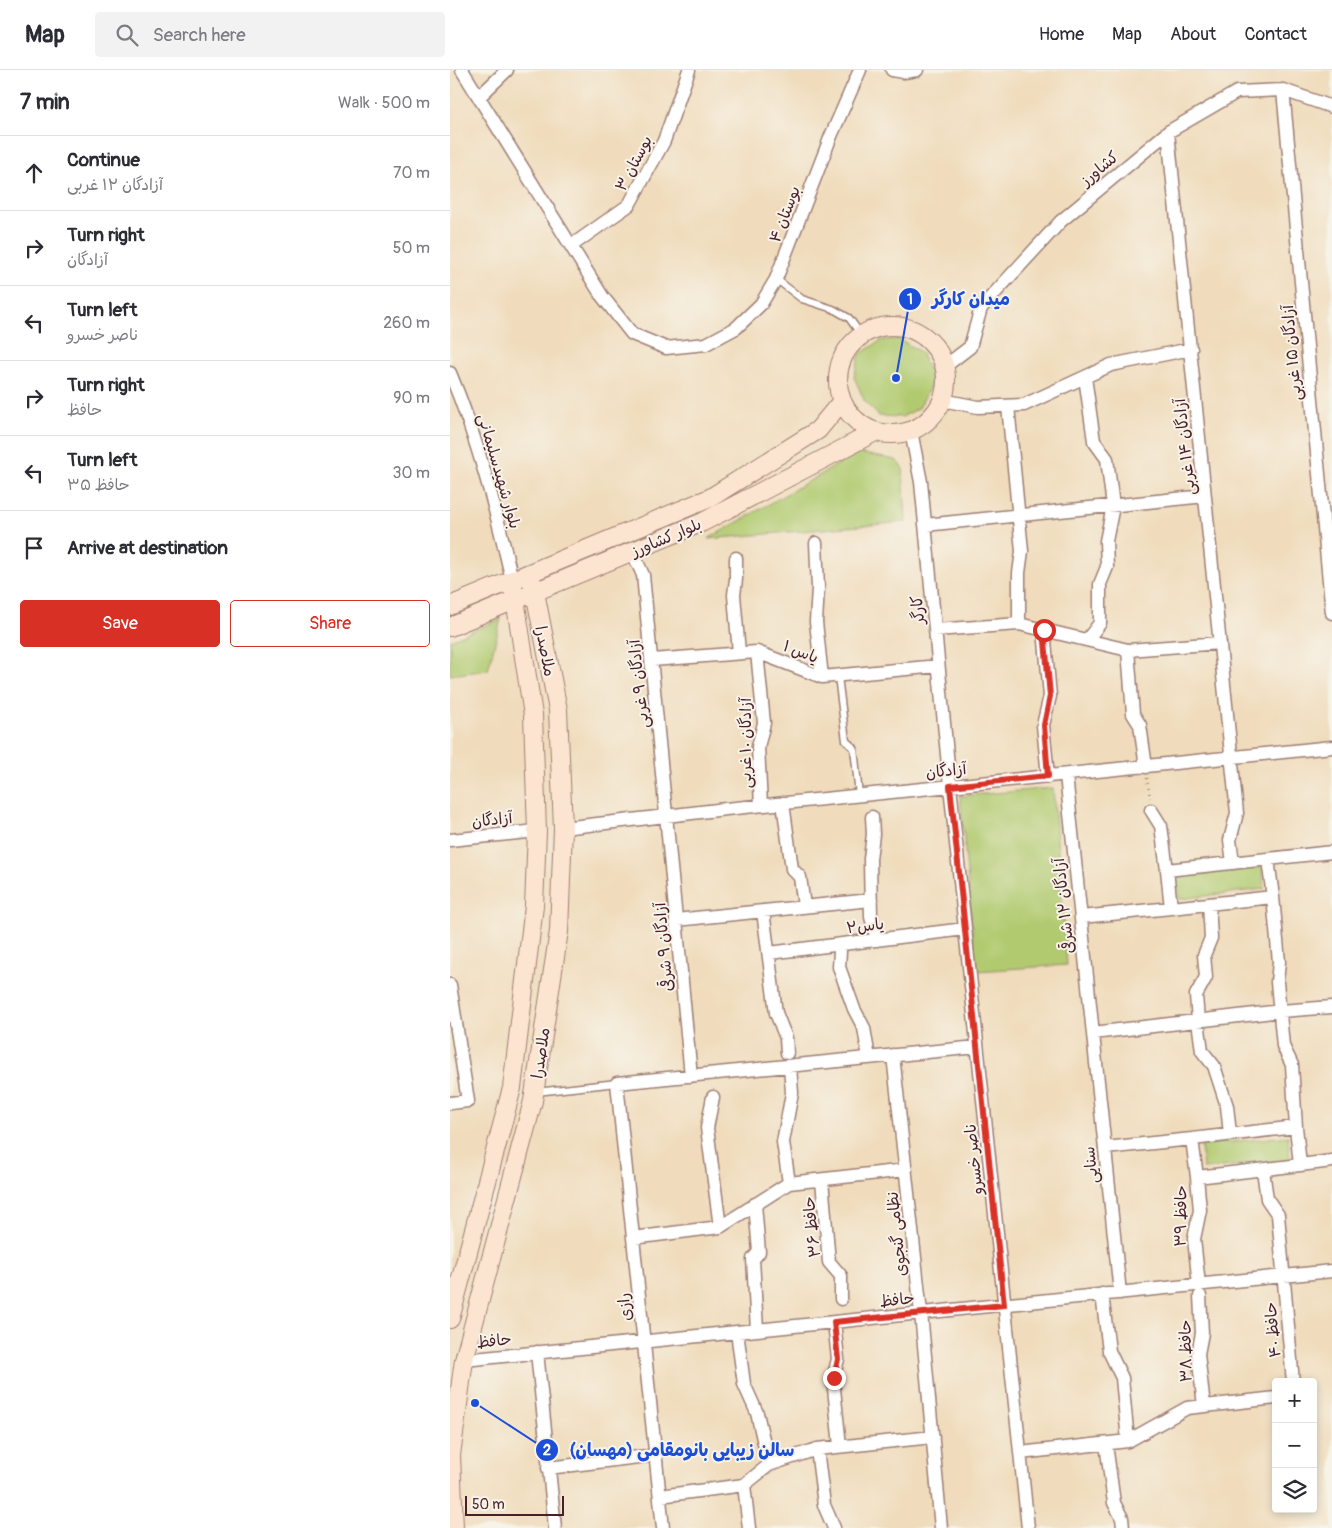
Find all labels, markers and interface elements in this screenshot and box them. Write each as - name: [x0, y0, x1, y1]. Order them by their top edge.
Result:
- search box: [95, 12, 445, 57]
- text: Map: [25, 20, 65, 49]
- icon: search: [113, 21, 141, 49]
- text: Search here: [153, 23, 246, 47]
- text: Home: [1039, 23, 1084, 46]
- text: Map: [1112, 23, 1142, 46]
- text: About: [1170, 23, 1216, 46]
- text: Contact: [1244, 23, 1307, 46]
- text: 7 min: [20, 89, 70, 116]
- text: Walk · 500 m: [338, 93, 430, 113]
- street label: بوستان ۳: [611, 132, 657, 195]
- street label: کشاورز: [1075, 147, 1123, 192]
- text: Continue: [67, 148, 140, 172]
- icon: ahead: [20, 159, 48, 187]
- text: 70 m: [393, 163, 430, 183]
- text: آزادگان ۱۲ غربی: [67, 175, 163, 195]
- street label: بوستان ۴: [765, 183, 805, 246]
- text: Turn right: [67, 223, 145, 247]
- icon: right: [20, 234, 48, 262]
- text: 50 m: [393, 238, 430, 258]
- text: آزادگان: [67, 250, 108, 270]
- callout: میدان کارگر: [897, 282, 1020, 315]
- text: میدان کارگر: [930, 288, 1010, 311]
- text: 1: [907, 290, 913, 309]
- text: Turn left: [67, 298, 137, 322]
- street label: آزادگان ۱۵ غربی: [1278, 303, 1306, 402]
- icon: left: [20, 309, 48, 337]
- text: 260 m: [383, 313, 430, 333]
- text: ناصر خسرو: [67, 325, 139, 345]
- text: Turn right: [67, 373, 145, 397]
- icon: right: [20, 384, 48, 412]
- text: 90 m: [393, 388, 430, 408]
- street label: آزادگان ۱۴ غربی: [1170, 397, 1200, 496]
- text: حافظ: [67, 400, 102, 420]
- street label: بلوار شهیدسلیمانی: [473, 411, 525, 531]
- text: Turn left: [67, 448, 137, 472]
- icon: left: [20, 459, 48, 487]
- text: 30 m: [392, 463, 430, 483]
- text: حافظ ۳۵: [67, 475, 130, 495]
- street label: بلوار کشاورز: [626, 514, 705, 562]
- icon: arrive: [20, 534, 48, 562]
- text: Arrive at destination: [67, 536, 228, 560]
- street label: کارگر: [907, 595, 929, 627]
- button: Save: [20, 600, 220, 647]
- button: Share: [230, 600, 430, 647]
- route start: [1033, 619, 1056, 642]
- street label: ملاصدرا: [530, 624, 560, 678]
- street label: یاس ۱: [780, 636, 821, 668]
- street label: آزادگان ۹ غربی: [624, 637, 654, 729]
- street label: آزادگان ۱۰ غربی: [736, 697, 756, 788]
- street label: آزادگان: [925, 759, 969, 783]
- street label: آزادگان: [471, 808, 515, 832]
- street label: آزادگان ۱۲ شرقی: [1048, 856, 1079, 955]
- street label: آزادگان ۹ شرقی: [649, 900, 678, 992]
- street label: یاس۲: [845, 914, 885, 938]
- street label: ملاصدرا: [528, 1026, 554, 1080]
- street label: ناصر خسرو: [960, 1122, 988, 1198]
- street label: سنایی: [1079, 1145, 1103, 1184]
- street label: حافظ ۳۹: [1170, 1185, 1192, 1247]
- street label: نظامی گنجوی: [883, 1191, 911, 1277]
- street label: حافظ ۳۶: [799, 1195, 825, 1258]
- street label: حافظ: [879, 1288, 916, 1312]
- street label: رازی: [614, 1292, 636, 1322]
- street label: حافظ ۴۰: [1261, 1301, 1285, 1359]
- street label: حافظ ۳۸: [1175, 1319, 1197, 1383]
- street label: حافظ: [476, 1329, 513, 1353]
- route end: [823, 1367, 846, 1390]
- map controls: [1272, 1378, 1317, 1513]
- button: +: [1272, 1378, 1317, 1423]
- button: −: [1272, 1423, 1317, 1468]
- callout: سالن زیبایی بانومقامی (مهسان): [534, 1434, 804, 1467]
- text: سالن زیبایی بانومقامی (مهسان): [570, 1439, 794, 1462]
- text: 2: [543, 1441, 551, 1460]
- button: layers: [1272, 1468, 1317, 1513]
- scale bar: [465, 1493, 564, 1516]
- text: 50 m: [472, 1496, 505, 1513]

